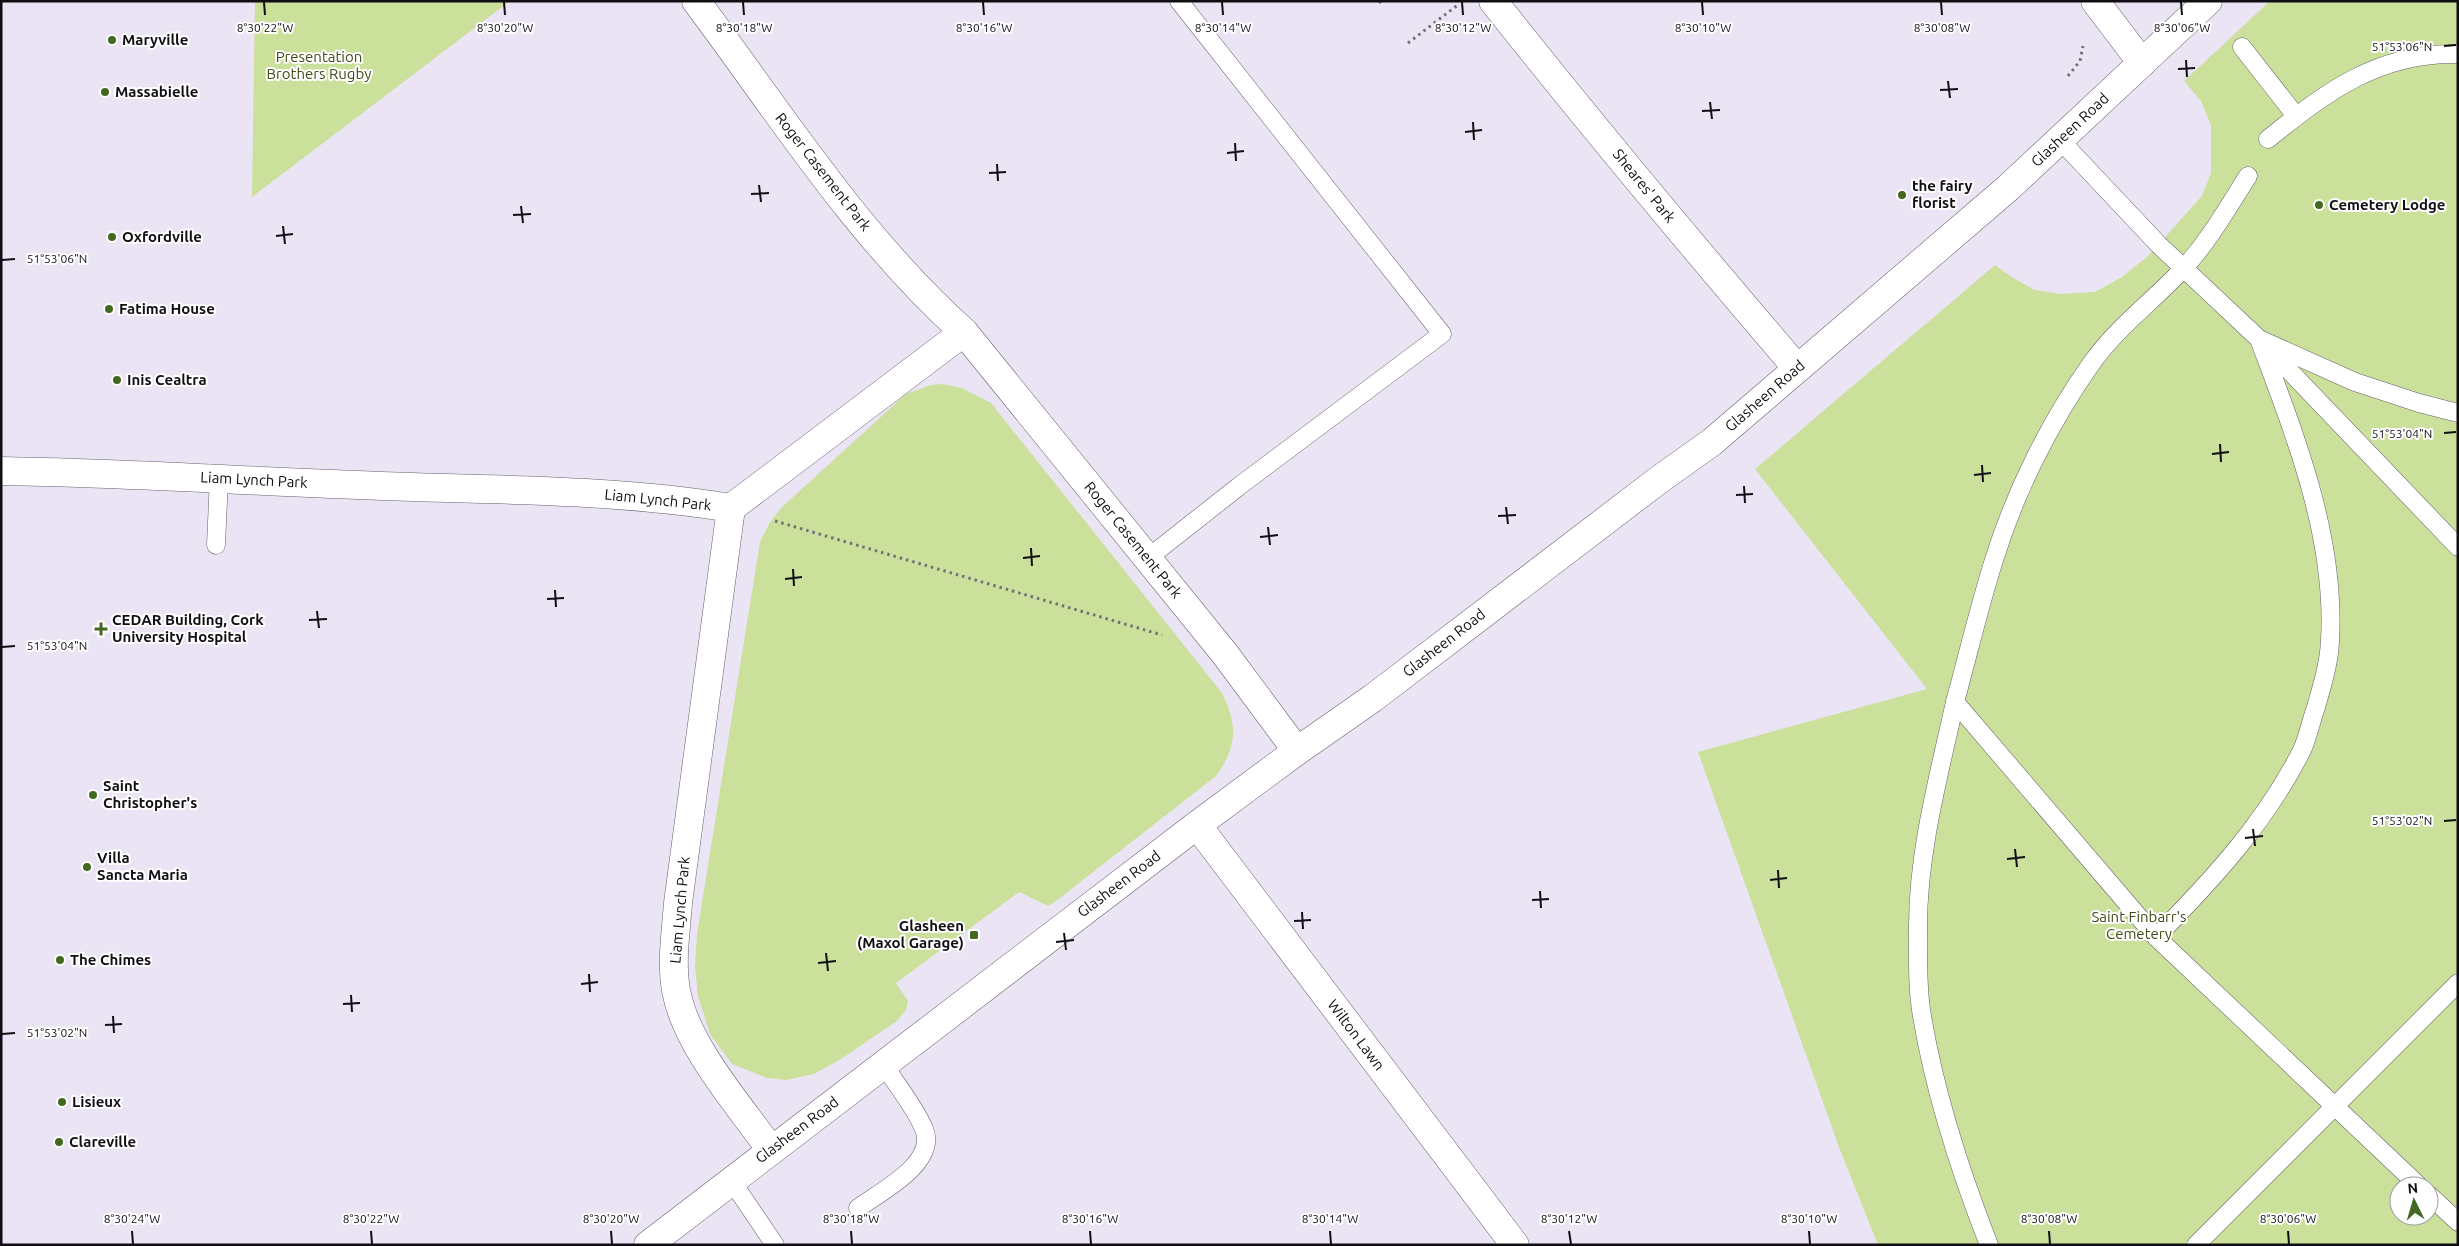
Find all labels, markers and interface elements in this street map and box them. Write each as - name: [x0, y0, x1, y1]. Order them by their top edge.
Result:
- text: 8°30'22"W: [237, 21, 293, 34]
- text: 8°30'20"W: [477, 21, 533, 34]
- text: 8°30'18"W: [716, 21, 772, 34]
- text: 8°30'16"W: [956, 21, 1012, 34]
- text: 8°30'14"W: [1195, 21, 1251, 34]
- text: 8°30'12"W: [1435, 21, 1491, 34]
- text: 8°30'10"W: [1675, 21, 1731, 34]
- text: 8°30'08"W: [1914, 21, 1970, 34]
- text: 8°30'06"W: [2154, 21, 2210, 34]
- place label: Maryville: [122, 31, 188, 48]
- marker: Maryville: [106, 34, 118, 46]
- text: 51°53'06"N: [2372, 40, 2432, 53]
- park label: Presentation Brothers Rugby: [267, 48, 371, 82]
- place label: Massabielle: [115, 83, 198, 100]
- marker: Massabielle: [99, 86, 111, 98]
- street label: Glasheen Road: [2027, 89, 2112, 170]
- street label: Roger Casement Park: [772, 109, 875, 234]
- street label: Sheares' Park: [1610, 146, 1679, 226]
- place label: the fairy florist: [1912, 177, 1972, 211]
- marker: the fairy florist: [1896, 189, 1908, 201]
- place label: Cemetery Lodge: [2329, 196, 2445, 213]
- marker: Cemetery Lodge: [2313, 199, 2325, 211]
- place label: Oxfordville: [122, 228, 202, 245]
- marker: Oxfordville: [106, 231, 118, 243]
- text: 51°53'06"N: [27, 252, 87, 265]
- place label: Fatima House: [119, 300, 215, 317]
- marker: Fatima House: [103, 303, 115, 315]
- street label: Glasheen Road: [1721, 356, 1808, 435]
- place label: Inis Cealtra: [127, 371, 207, 388]
- marker: Inis Cealtra: [111, 374, 123, 386]
- text: 51°53'04"N: [2372, 427, 2432, 440]
- street label: Liam Lynch Park: [200, 468, 309, 491]
- street label: Roger Casement Park: [1081, 478, 1186, 602]
- street label: Liam Lynch Park: [604, 485, 713, 514]
- street label: Glasheen Road: [1399, 605, 1488, 680]
- place label: CEDAR Building, Cork University Hospital: [112, 611, 264, 645]
- marker: CEDAR Building, Cork University Hospital: [94, 622, 108, 636]
- text: 51°53'04"N: [27, 639, 87, 652]
- place label: Saint Christopher's: [103, 777, 197, 811]
- marker: Saint Christopher's: [87, 789, 99, 801]
- text: 51°53'02"N: [2372, 814, 2432, 827]
- street label: Glasheen Road: [1074, 847, 1164, 920]
- place label: Villa Sancta Maria: [97, 849, 188, 883]
- street label: Liam Lynch Park: [666, 855, 693, 964]
- marker: Villa Sancta Maria: [81, 861, 93, 873]
- park label: Saint Finbarr's Cemetery: [2091, 908, 2187, 942]
- place label: Glasheen (Maxol Garage): [857, 917, 964, 951]
- marker: Glasheen (Maxol Garage): [968, 929, 980, 941]
- place label: The Chimes: [70, 951, 151, 968]
- marker: The Chimes: [54, 954, 66, 966]
- street label: Wilton Lawn: [1324, 996, 1388, 1073]
- text: 51°53'02"N: [27, 1026, 87, 1039]
- place label: Lisieux: [72, 1093, 121, 1110]
- street label: Glasheen Road: [752, 1093, 842, 1166]
- marker: Lisieux: [56, 1096, 68, 1108]
- place label: Clareville: [69, 1133, 136, 1150]
- marker: Clareville: [53, 1136, 65, 1148]
- north arrow: [2389, 1176, 2439, 1226]
- text: N: [2407, 1180, 2419, 1196]
- text: 8°30'24"W: [104, 1212, 160, 1225]
- text: 8°30'22"W: [343, 1212, 399, 1225]
- text: 8°30'20"W: [583, 1212, 639, 1225]
- text: 8°30'18"W: [823, 1212, 879, 1225]
- text: 8°30'16"W: [1062, 1212, 1118, 1225]
- text: 8°30'14"W: [1302, 1212, 1358, 1225]
- text: 8°30'12"W: [1541, 1212, 1597, 1225]
- text: 8°30'10"W: [1781, 1212, 1837, 1225]
- text: 8°30'08"W: [2021, 1212, 2077, 1225]
- text: 8°30'06"W: [2260, 1212, 2316, 1225]

